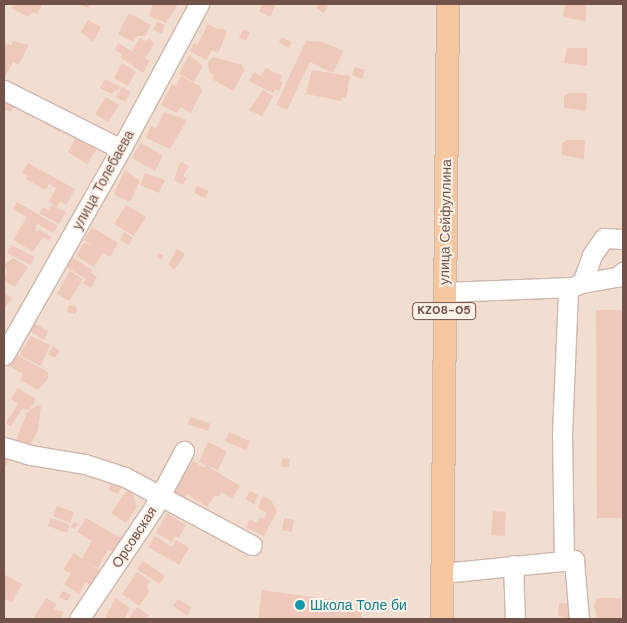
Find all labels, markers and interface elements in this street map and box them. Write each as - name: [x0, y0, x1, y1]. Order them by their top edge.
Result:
- street label: улица Толебаева: [69, 127, 137, 233]
- street label: улица Сейфуллина: [436, 159, 454, 285]
- road number: KZ08-05: [412, 302, 476, 321]
- street label: Орсовская: [108, 503, 160, 571]
- place label: Школа Толе би: [310, 597, 407, 613]
- marker: Школа Толе би: [294, 599, 306, 611]

